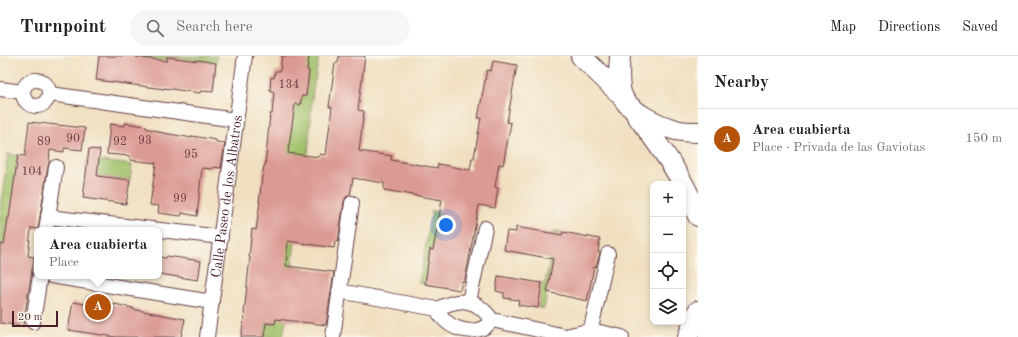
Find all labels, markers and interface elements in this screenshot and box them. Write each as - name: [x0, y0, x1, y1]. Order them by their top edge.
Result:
- search box: [130, 10, 410, 46]
- icon: search: [144, 17, 166, 39]
- text: Turnpoint: [20, 18, 106, 37]
- text: Search here: [176, 20, 253, 35]
- text: Map: [830, 20, 856, 34]
- text: Directions: [878, 20, 940, 34]
- text: Saved: [962, 20, 998, 34]
- text: Nearby: [714, 74, 769, 91]
- house number: 134: [279, 79, 299, 91]
- street label: Calle Paseo de los Albatros: [209, 114, 245, 279]
- text: Area cuabierta: [752, 123, 851, 138]
- text: A: [722, 132, 732, 145]
- text: 150 m: [965, 132, 1002, 145]
- house number: 90: [66, 133, 80, 145]
- house number: 93: [138, 135, 152, 147]
- house number: 89: [37, 136, 51, 148]
- house number: 92: [113, 136, 127, 148]
- text: Place · Privada de las Gaviotas: [752, 141, 925, 154]
- house number: 95: [184, 148, 198, 161]
- house number: 104: [22, 166, 42, 178]
- map controls: [650, 181, 686, 325]
- button: +: [650, 181, 686, 217]
- house number: 99: [173, 193, 187, 205]
- your location: [436, 215, 456, 235]
- button: −: [650, 217, 686, 253]
- popup: [34, 227, 162, 279]
- text: Area cuabierta: [49, 238, 147, 253]
- button: locate: [650, 253, 686, 289]
- text: Place: [49, 256, 79, 269]
- button: layers: [650, 289, 686, 325]
- pin: A: [85, 292, 111, 322]
- scale bar: [12, 309, 58, 328]
- text: 20 m: [18, 312, 43, 323]

